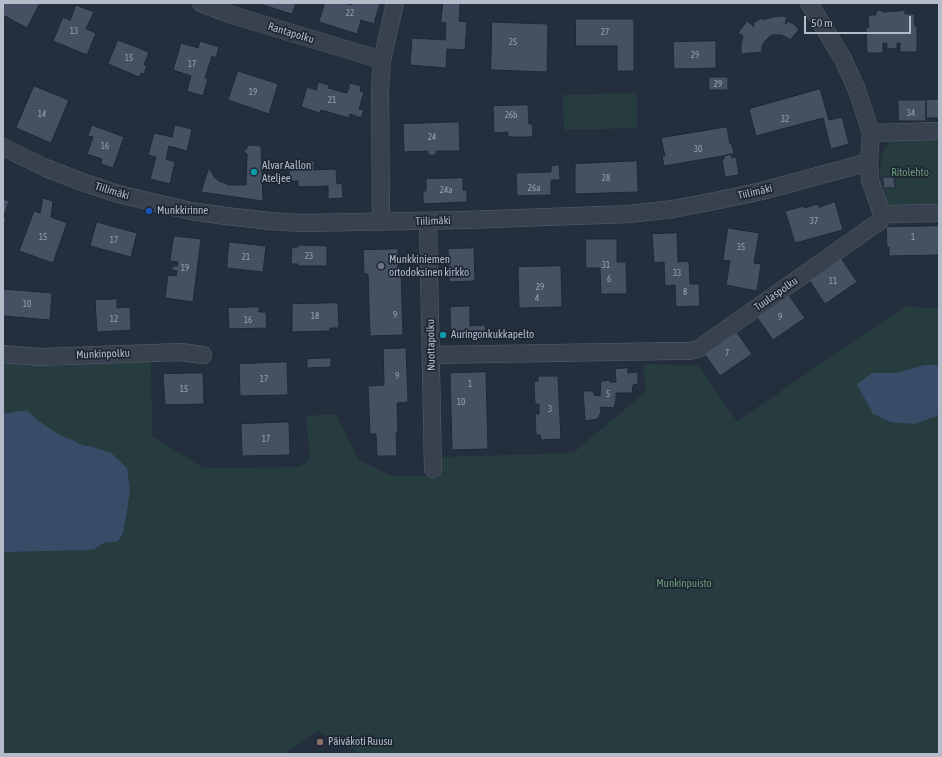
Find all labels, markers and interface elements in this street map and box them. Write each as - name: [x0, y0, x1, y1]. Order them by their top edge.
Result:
- house number: 22: [346, 8, 354, 18]
- scale bar: [806, 8, 913, 34]
- text: 50 m: [811, 16, 833, 30]
- street label: Rantapolku: [266, 20, 316, 46]
- house number: 13: [70, 26, 78, 36]
- house number: 27: [601, 27, 609, 37]
- house number: 25: [509, 37, 517, 47]
- house number: 29: [691, 50, 699, 60]
- house number: 15: [125, 53, 133, 63]
- house number: 17: [188, 59, 196, 69]
- house number: 29: [714, 79, 722, 89]
- house number: 19: [249, 87, 257, 97]
- house number: 21: [328, 95, 336, 105]
- house number: 34: [907, 108, 915, 118]
- house number: 14: [38, 109, 46, 119]
- house number: 26b: [505, 110, 517, 120]
- house number: 32: [781, 114, 789, 124]
- house number: 24: [428, 132, 436, 142]
- house number: 16: [101, 141, 109, 151]
- house number: 30: [694, 144, 702, 154]
- place label: Alvar Aallon Ateljee: [262, 159, 311, 185]
- park label: Ritolehto: [891, 166, 929, 180]
- marker: Alvar Aallon Ateljee: [249, 167, 259, 177]
- house number: 28: [602, 173, 610, 183]
- street label: Tiilimäki: [93, 180, 131, 202]
- street label: Tiilimäki: [736, 182, 774, 202]
- house number: 26a: [528, 183, 540, 193]
- house number: 24a: [440, 185, 452, 195]
- place label: Munkkirinne: [157, 204, 208, 218]
- marker: Munkkirinne: [144, 206, 154, 216]
- street label: Tiilimäki: [415, 214, 451, 228]
- house number: 37: [810, 216, 818, 226]
- house number: 15: [39, 232, 47, 242]
- house number: 1: [911, 232, 915, 242]
- house number: 17: [110, 235, 118, 245]
- house number: 35: [737, 242, 745, 252]
- house number: 23: [305, 251, 313, 261]
- house number: 21: [242, 252, 250, 262]
- place label: Munkkiniemen ortodoksinen kirkko: [389, 253, 469, 279]
- house number: 31: [602, 260, 610, 270]
- marker: Munkkiniemen ortodoksinen kirkko: [376, 261, 386, 271]
- house number: 19: [181, 263, 189, 273]
- house number: 33: [673, 268, 681, 278]
- house number: 6: [607, 274, 611, 284]
- street label: Tuulaspolku: [752, 274, 800, 314]
- house number: 11: [829, 276, 837, 286]
- house number: 29: [536, 282, 544, 292]
- house number: 8: [683, 287, 687, 297]
- house number: 4: [535, 293, 539, 303]
- house number: 10: [23, 299, 31, 309]
- house number: 9: [393, 310, 397, 320]
- house number: 18: [311, 311, 319, 321]
- house number: 9: [778, 312, 782, 322]
- house number: 12: [110, 314, 118, 324]
- house number: 16: [244, 315, 252, 325]
- street label: Nuottapolku: [424, 319, 438, 371]
- place label: Auringonkukkapelto: [451, 328, 534, 342]
- marker: Auringonkukkapelto: [438, 330, 448, 340]
- street label: Munkinpolku: [76, 346, 130, 362]
- house number: 7: [725, 348, 729, 358]
- house number: 9: [395, 371, 399, 381]
- house number: 17: [260, 374, 268, 384]
- house number: 1: [468, 379, 472, 389]
- house number: 15: [180, 384, 188, 394]
- house number: 5: [606, 389, 610, 399]
- house number: 10: [457, 397, 465, 407]
- house number: 3: [548, 404, 552, 414]
- house number: 17: [262, 434, 270, 444]
- park label: Munkinpuisto: [656, 577, 712, 591]
- place label: Päiväkoti Ruusu: [328, 735, 393, 749]
- marker: Päiväkoti Ruusu: [315, 737, 325, 747]

